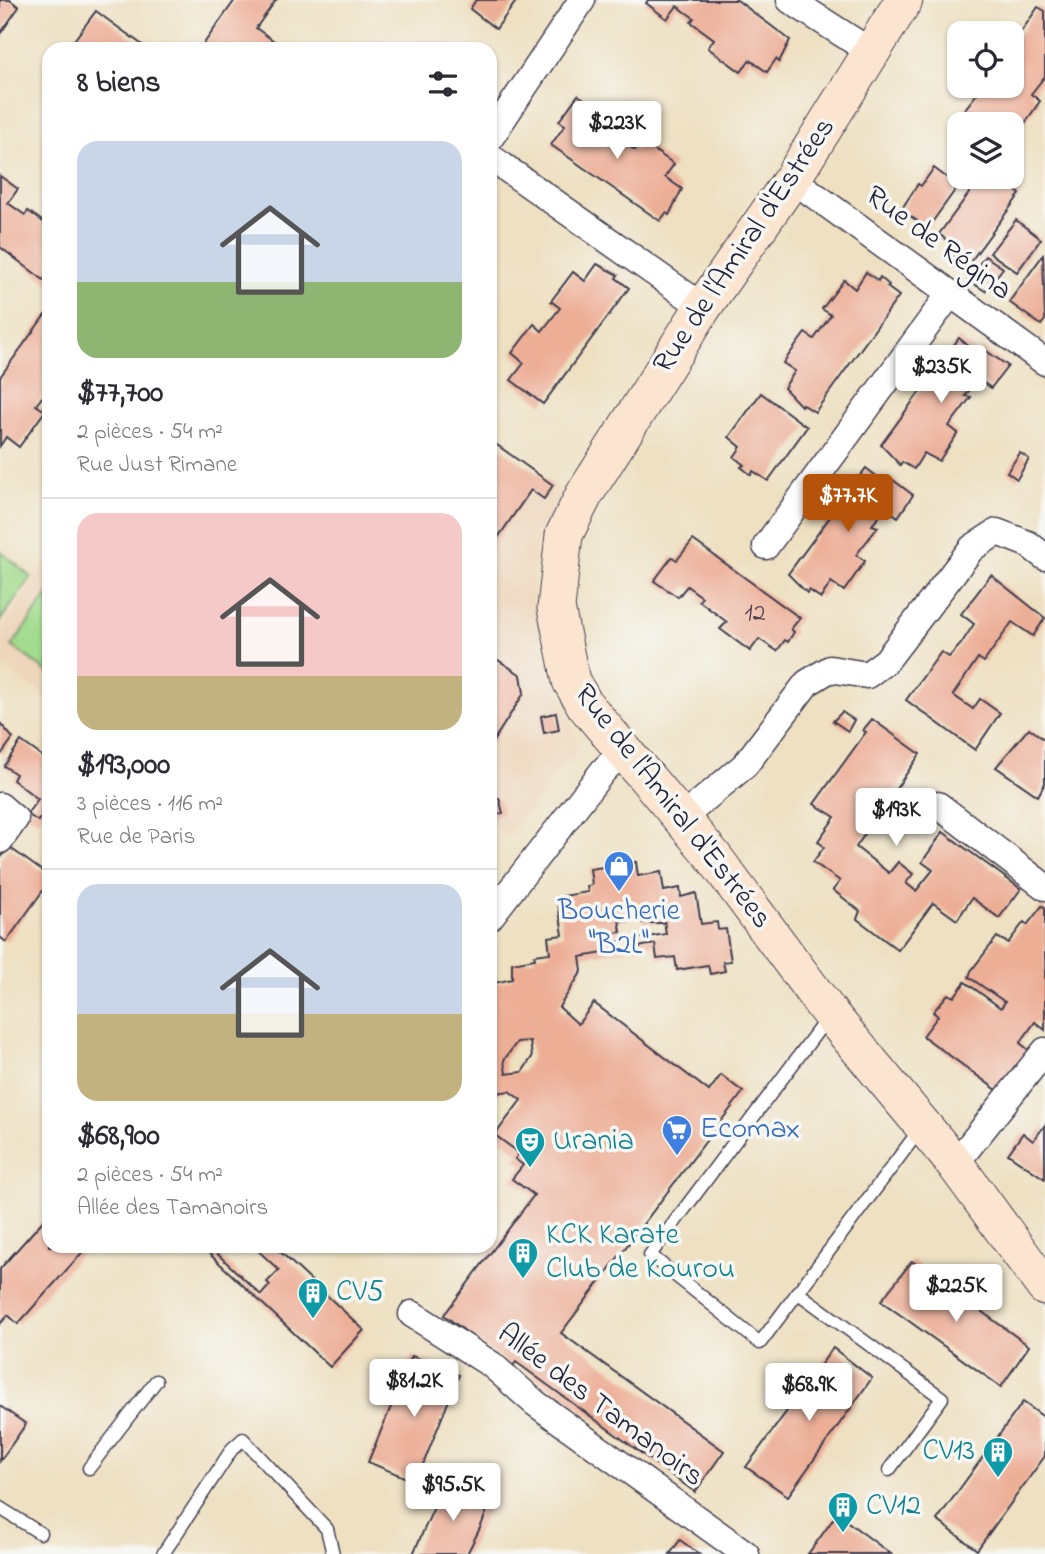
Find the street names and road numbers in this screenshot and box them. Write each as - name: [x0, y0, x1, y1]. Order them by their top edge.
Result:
- street label: Rue de l'Amiral d'Estrées: [643, 109, 847, 383]
- street label: Rue de Régina: [855, 176, 1021, 312]
- street label: Rue de l'Amiral d'Estrées: [562, 675, 782, 939]
- street label: Allée des Tamanoirs: [487, 1313, 713, 1499]

